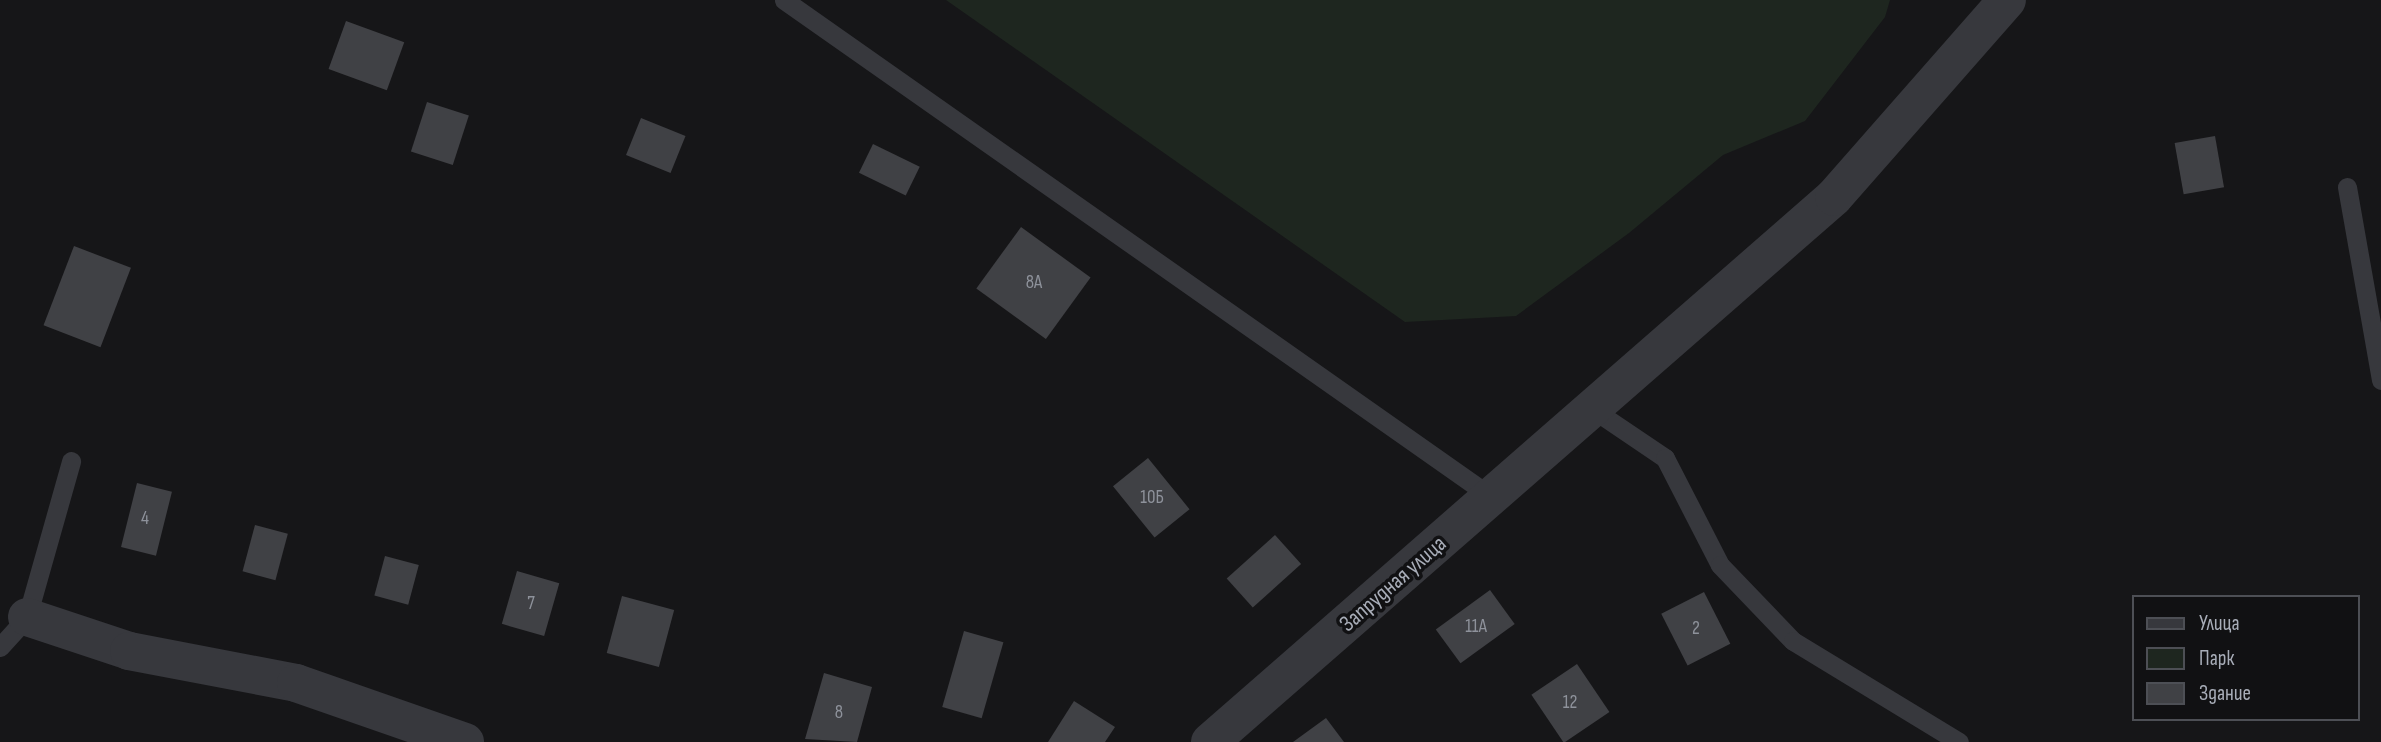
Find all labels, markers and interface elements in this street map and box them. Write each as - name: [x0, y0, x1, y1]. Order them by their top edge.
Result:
- house number: 8А: [1026, 272, 1042, 294]
- house number: 10Б: [1140, 487, 1164, 509]
- house number: 4: [141, 508, 149, 530]
- street label: Запрудная улица: [1334, 530, 1452, 638]
- house number: 7: [527, 593, 535, 615]
- legend: [2132, 595, 2360, 721]
- text: Улица: [2199, 611, 2240, 636]
- house number: 11А: [1465, 616, 1487, 638]
- house number: 2: [1692, 618, 1700, 640]
- text: Парк: [2199, 646, 2234, 671]
- text: Здание: [2199, 681, 2251, 706]
- house number: 12: [1563, 692, 1577, 714]
- house number: 8: [835, 702, 843, 724]

